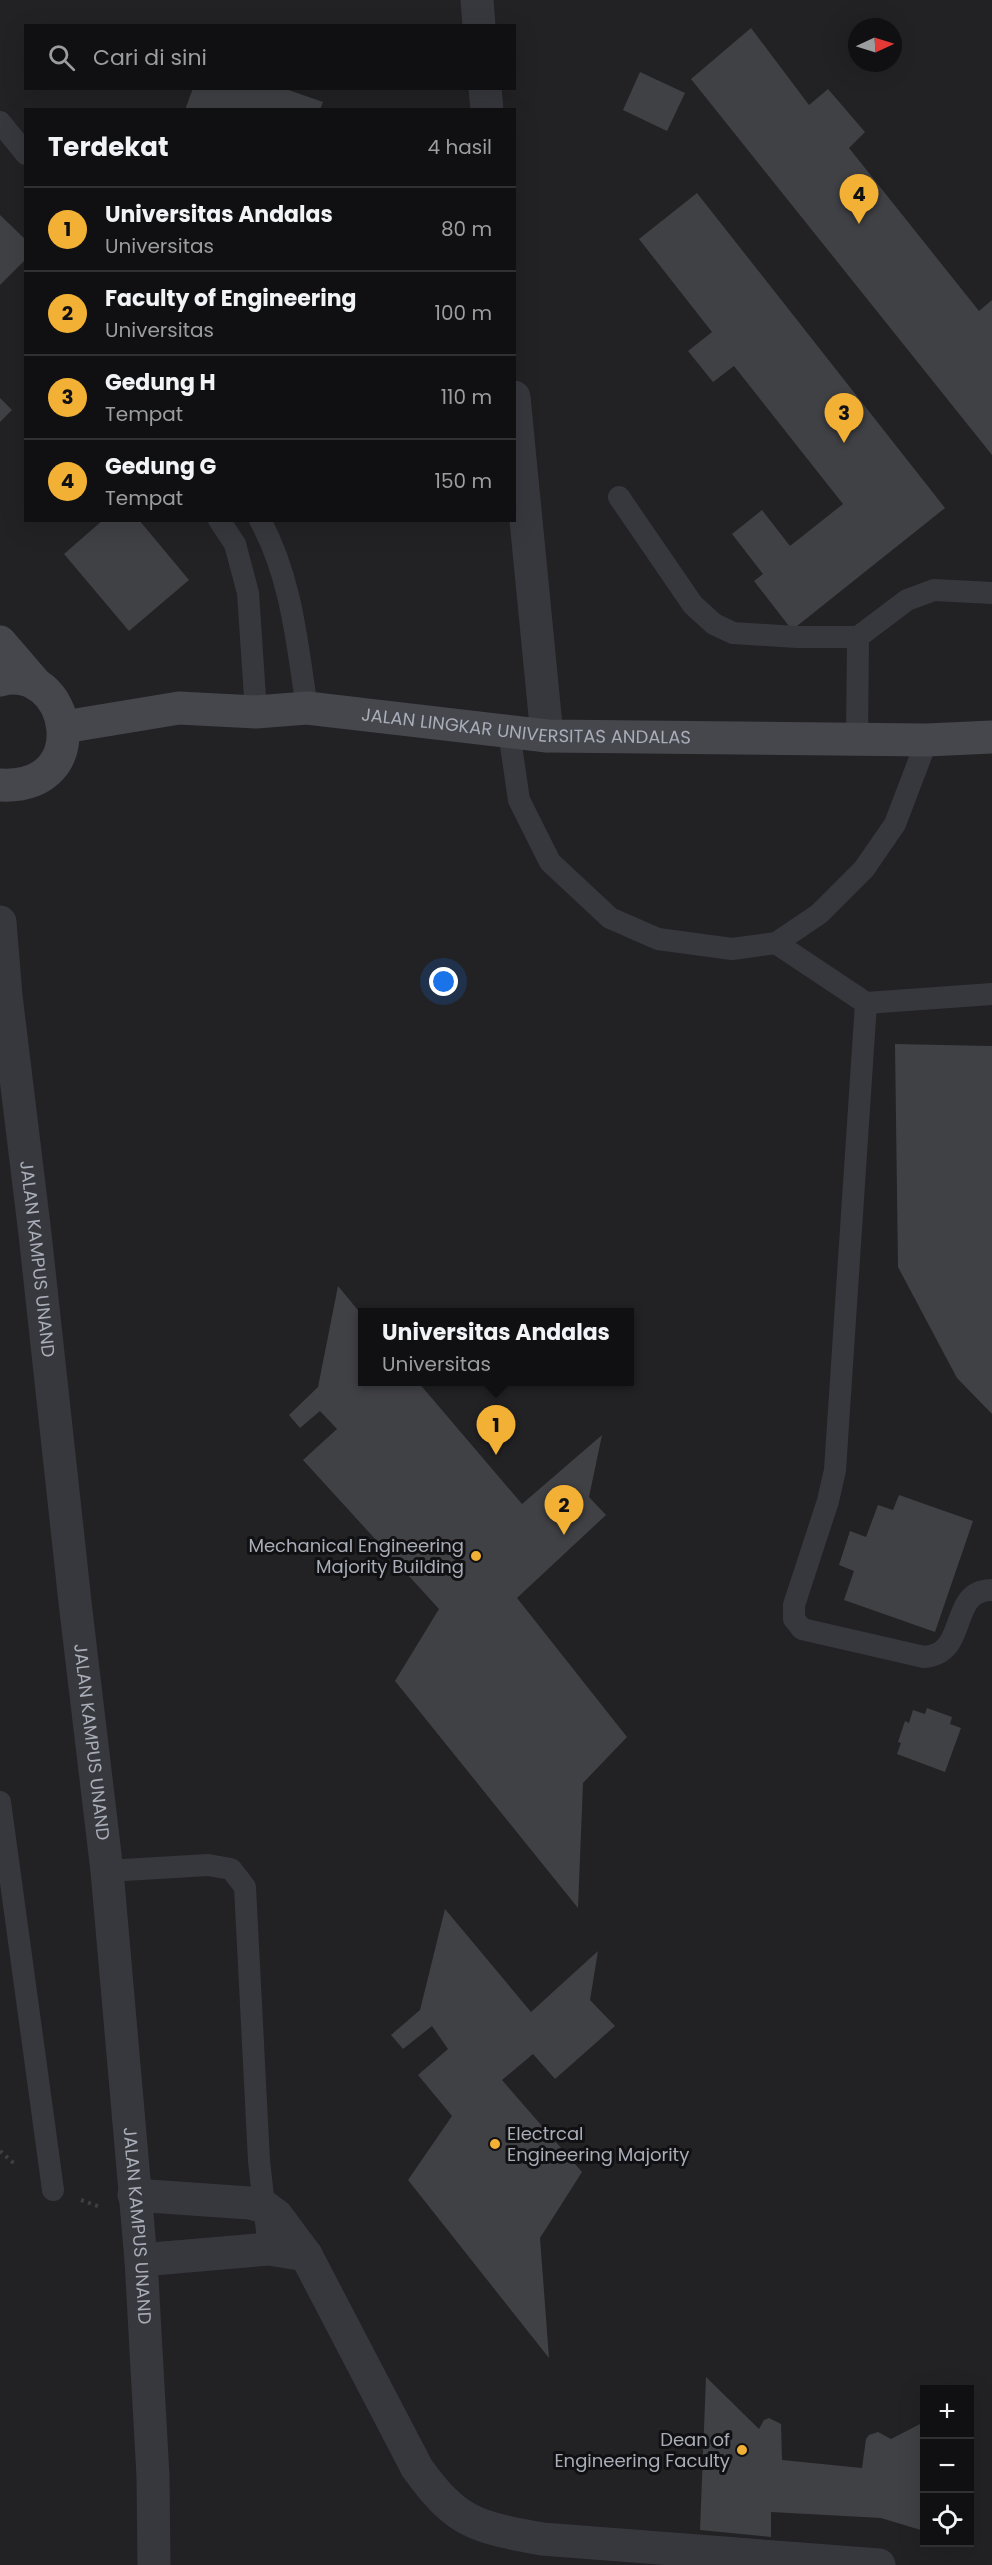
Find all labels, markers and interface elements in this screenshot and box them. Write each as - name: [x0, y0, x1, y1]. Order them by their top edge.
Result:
- north arrow: [848, 18, 902, 72]
- search box: [24, 24, 516, 90]
- icon: search: [45, 41, 78, 74]
- text: Cari di sini: [93, 42, 207, 73]
- text: Terdekat: [48, 129, 168, 165]
- text: 4 hasil: [427, 133, 492, 161]
- pin: 4: [840, 174, 878, 224]
- text: Universitas Andalas: [105, 199, 333, 230]
- text: 1: [64, 215, 71, 243]
- text: 80 m: [441, 215, 492, 243]
- text: Universitas: [105, 232, 214, 260]
- text: Faculty of Engineering: [105, 283, 356, 314]
- text: 2: [62, 299, 73, 327]
- text: 100 m: [435, 299, 492, 327]
- text: Universitas: [105, 316, 214, 344]
- text: Gedung H: [105, 367, 216, 398]
- text: 3: [61, 383, 74, 411]
- text: 110 m: [441, 383, 492, 411]
- pin: 3: [824, 394, 864, 443]
- text: Tempat: [105, 400, 183, 428]
- text: Gedung G: [105, 451, 216, 482]
- text: 4: [61, 467, 74, 495]
- text: 150 m: [435, 467, 492, 495]
- text: Tempat: [105, 484, 183, 512]
- street label: JALAN LINGKAR UNIVERSITAS ANDALAS: [360, 701, 691, 750]
- your location: [429, 967, 458, 996]
- street label: JALAN KAMPUS UNAND: [14, 1159, 61, 1358]
- popup: [358, 1308, 634, 1386]
- text: Universitas Andalas: [382, 1317, 610, 1348]
- text: Universitas: [382, 1350, 491, 1378]
- pin: 1: [476, 1406, 516, 1455]
- pin: 2: [544, 1486, 584, 1535]
- place label: Mechanical Engineering Majority Building: [248, 1533, 464, 1579]
- marker: Mechanical Engineering Majority Building: [469, 1549, 483, 1563]
- street label: JALAN KAMPUS UNAND: [68, 1642, 116, 1841]
- place label: Electrcal Engineering Majority: [507, 2121, 689, 2167]
- street label: JALAN KAMPUS UNAND: [117, 2126, 158, 2325]
- marker: Electrcal Engineering Majority: [488, 2137, 502, 2151]
- map controls: [920, 2385, 974, 2547]
- button: +: [920, 2385, 974, 2439]
- place label: Dean of Engineering Faculty: [554, 2427, 730, 2473]
- button: −: [920, 2439, 974, 2493]
- marker: Dean of Engineering Faculty: [735, 2443, 749, 2457]
- button: locate: [920, 2493, 974, 2547]

